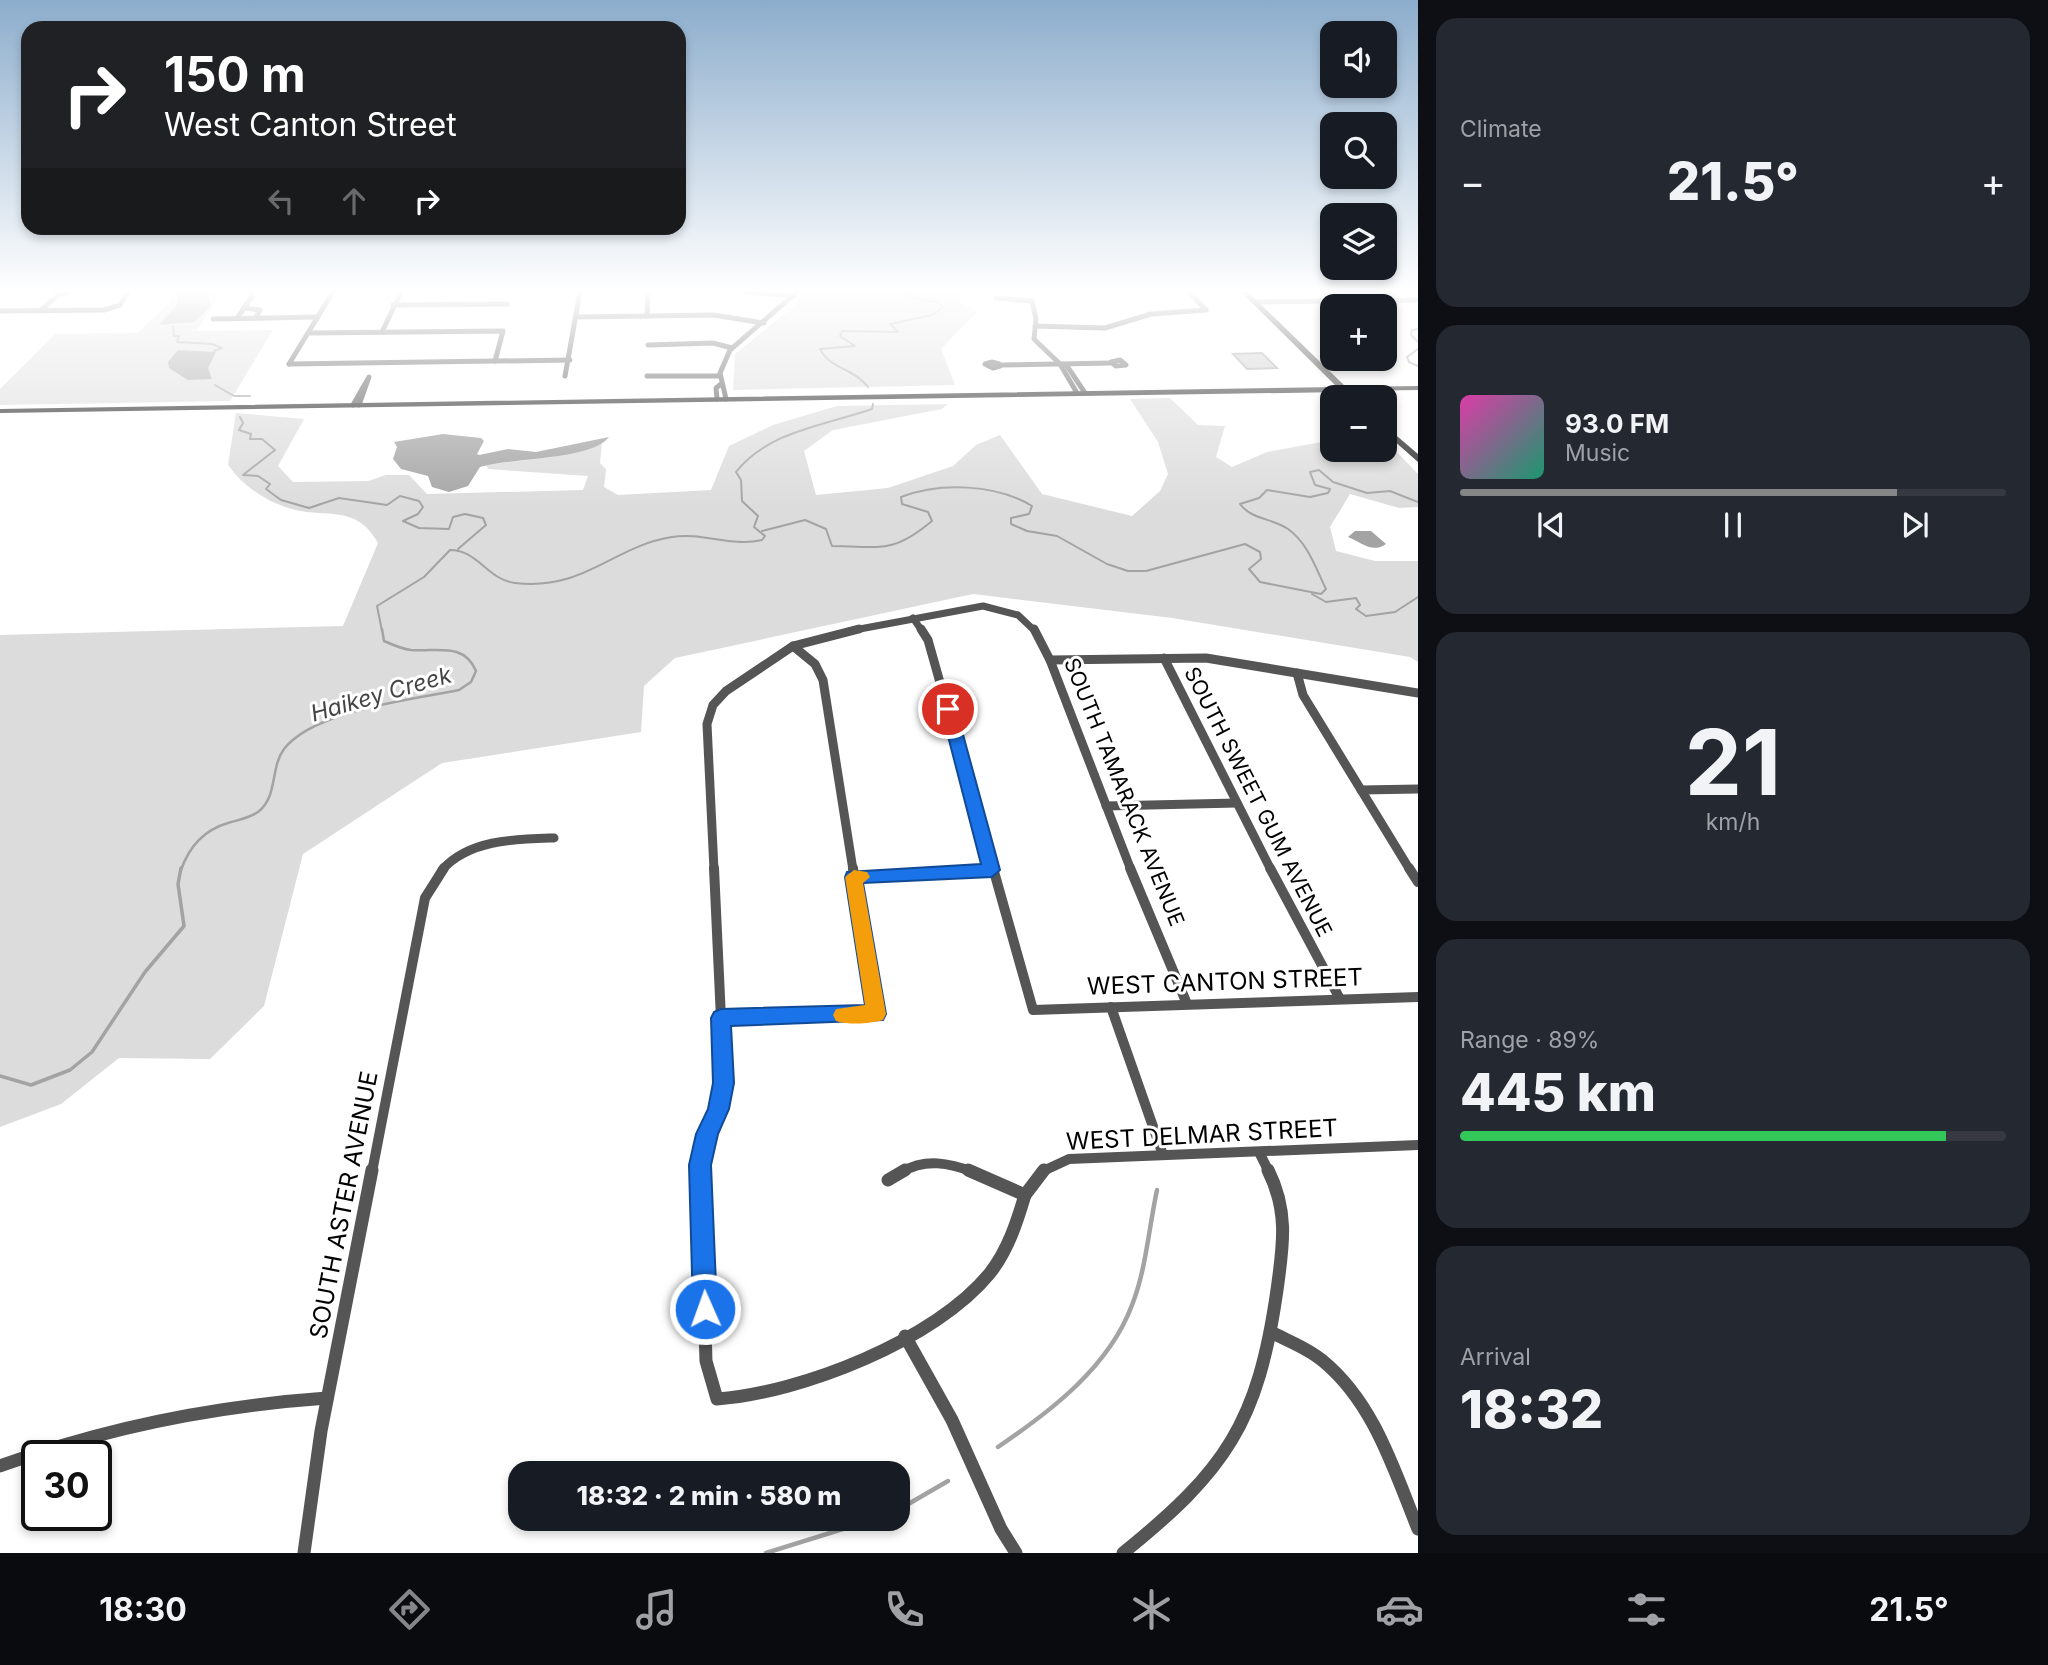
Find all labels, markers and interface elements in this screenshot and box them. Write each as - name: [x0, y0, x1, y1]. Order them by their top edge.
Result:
- map controls: [1320, 21, 1397, 462]
- button: sound: [1320, 21, 1397, 98]
- text: 150 m: [164, 45, 306, 104]
- icon: right: [49, 49, 140, 140]
- text: West Canton Street: [164, 105, 457, 144]
- button: search: [1320, 112, 1397, 189]
- text: Climate: [1460, 115, 1542, 143]
- text: 21.5°: [1667, 150, 1799, 213]
- text: −: [1460, 159, 1485, 205]
- text: +: [1981, 159, 2006, 205]
- icon: left: [262, 182, 300, 220]
- icon: ahead: [335, 182, 373, 220]
- icon: right: [408, 182, 446, 220]
- button: layers: [1320, 203, 1397, 280]
- button: +: [1320, 294, 1397, 371]
- button: −: [1320, 385, 1397, 462]
- text: 93.0 FM: [1565, 408, 1669, 439]
- text: Music: [1565, 439, 1630, 467]
- icon: previous: [1532, 506, 1570, 544]
- icon: pause: [1714, 506, 1752, 544]
- icon: next: [1896, 506, 1934, 544]
- street label: SOUTH TAMARACK AVENUE: [1059, 654, 1190, 929]
- water label: Haikey Creek: [307, 660, 455, 727]
- street label: SOUTH SWEET GUM AVENUE: [1179, 663, 1338, 941]
- pin: [918, 679, 978, 739]
- icon: arrive: [929, 690, 967, 728]
- text: 21: [1685, 707, 1781, 817]
- text: km/h: [1706, 808, 1760, 836]
- street label: WEST CANTON STREET: [1087, 962, 1363, 1001]
- text: Range · 89%: [1460, 1026, 1599, 1054]
- text: 445 km: [1460, 1061, 1656, 1124]
- street label: SOUTH ASTER AVENUE: [303, 1069, 384, 1341]
- street label: WEST DELMAR STREET: [1065, 1113, 1339, 1156]
- position arrow: [668, 1272, 742, 1346]
- text: Arrival: [1460, 1343, 1531, 1371]
- text: 18:32: [1460, 1378, 1603, 1441]
- speed limit sign: 30: [21, 1440, 112, 1531]
- text: 18:32 · 2 min · 580 m: [577, 1480, 841, 1511]
- icon: directions: [385, 1585, 434, 1634]
- icon: music: [632, 1585, 681, 1634]
- icon: phone: [880, 1585, 929, 1634]
- icon: climate: [1127, 1585, 1176, 1634]
- icon: car: [1375, 1585, 1424, 1634]
- icon: filters: [1622, 1585, 1671, 1634]
- text: 18:30: [99, 1590, 187, 1629]
- text: 21.5°: [1869, 1590, 1949, 1629]

